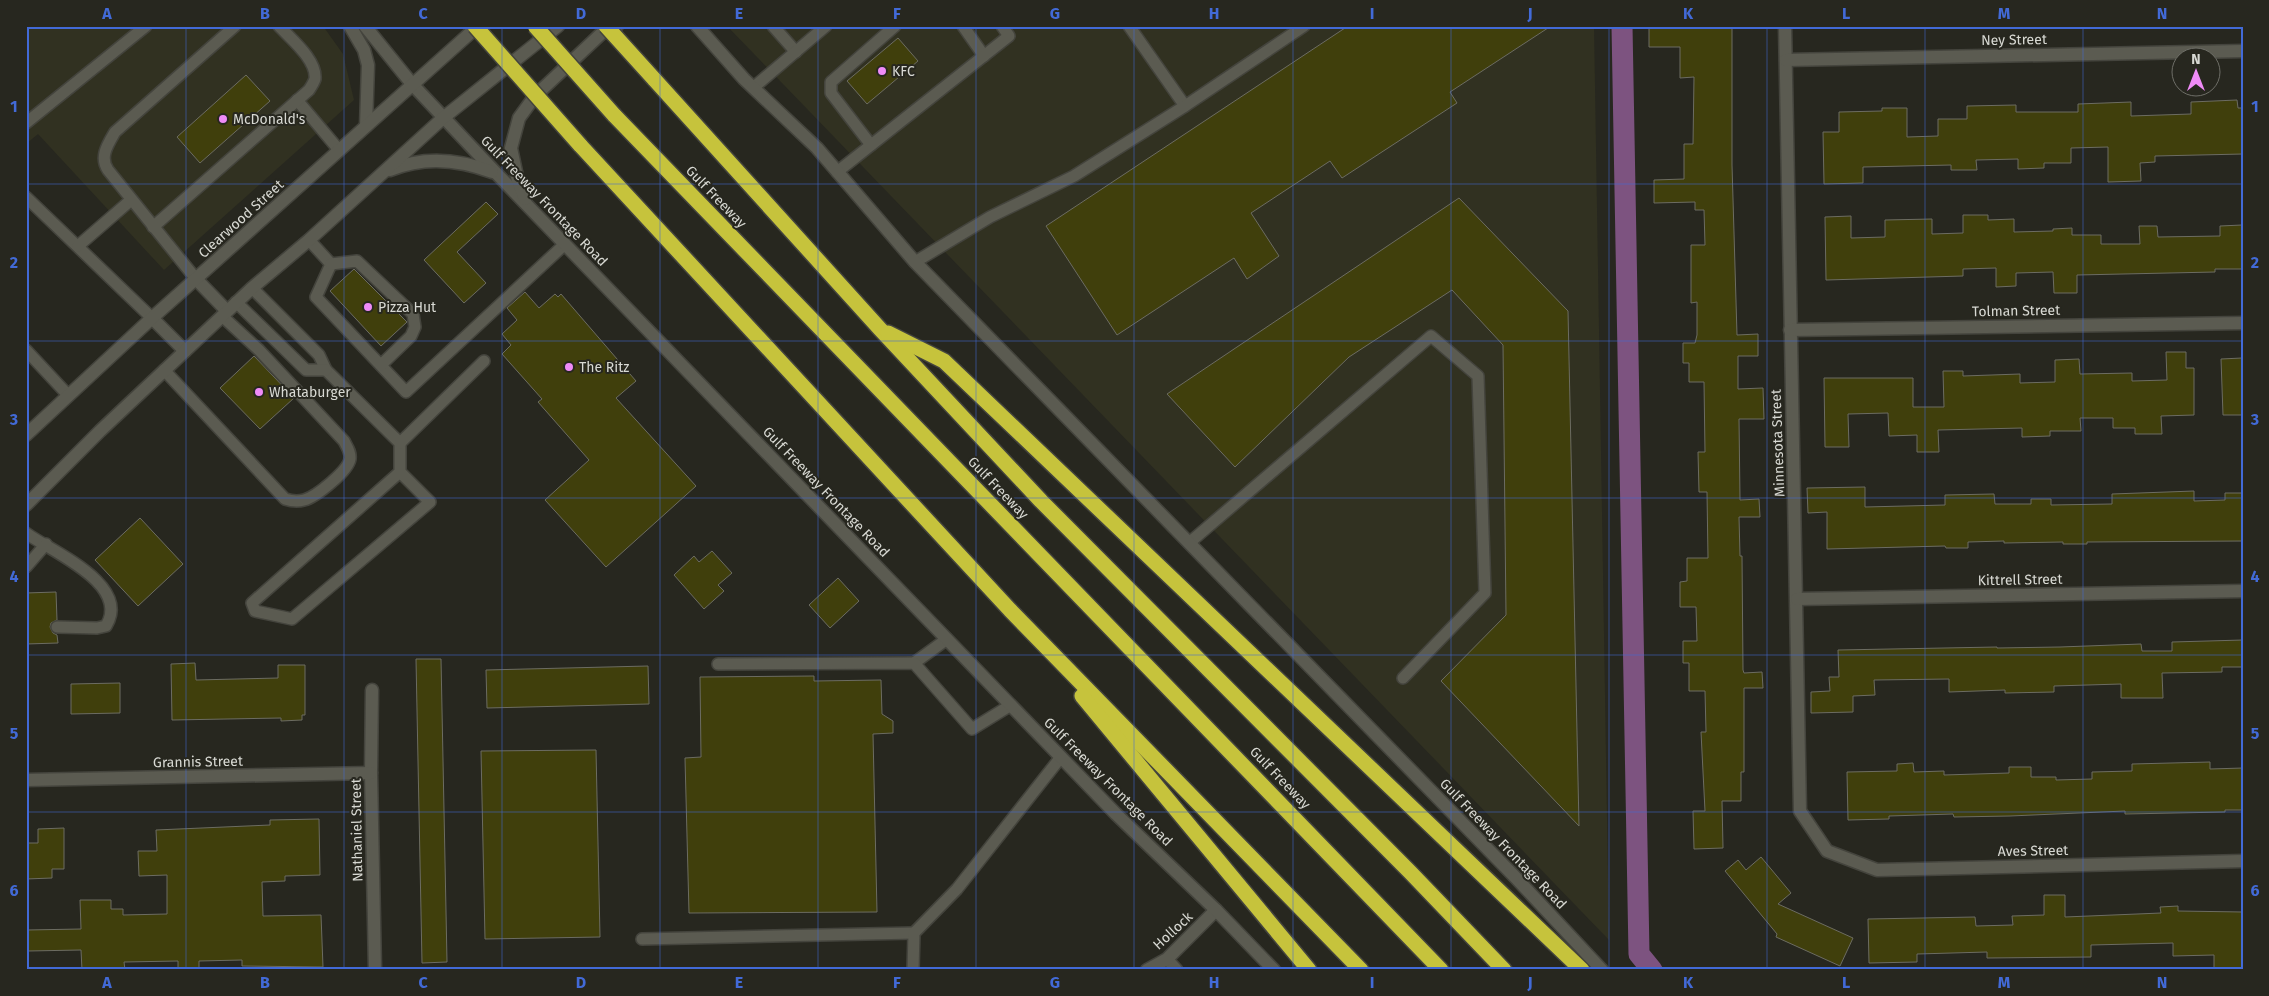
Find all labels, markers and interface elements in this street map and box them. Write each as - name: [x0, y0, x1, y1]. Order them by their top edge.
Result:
- text: A: [101, 4, 112, 23]
- text: B: [260, 4, 270, 23]
- text: C: [418, 4, 428, 23]
- text: D: [576, 4, 586, 23]
- text: E: [735, 4, 743, 23]
- text: F: [893, 4, 901, 23]
- text: G: [1050, 4, 1060, 23]
- text: H: [1209, 4, 1219, 23]
- text: I: [1370, 4, 1374, 23]
- text: J: [1526, 4, 1533, 23]
- text: K: [1683, 4, 1694, 23]
- text: L: [1842, 4, 1850, 23]
- text: M: [1998, 4, 2011, 23]
- text: N: [2157, 4, 2167, 23]
- street label: Ney Street: [1981, 31, 2048, 49]
- north arrow: [2172, 48, 2222, 98]
- text: N: [2191, 51, 2201, 68]
- place label: KFC: [892, 63, 915, 80]
- marker: KFC: [876, 65, 888, 77]
- text: 1: [10, 97, 18, 116]
- text: 1: [2251, 97, 2259, 116]
- place label: McDonald's: [233, 111, 306, 128]
- marker: McDonald's: [217, 113, 229, 125]
- street label: Gulf Freeway Frontage Road: [477, 132, 611, 270]
- street label: Gulf Freeway: [682, 162, 750, 232]
- street label: Clearwood Street: [195, 176, 288, 262]
- text: 2: [10, 253, 18, 272]
- text: 2: [2251, 253, 2259, 272]
- place label: Pizza Hut: [378, 299, 437, 316]
- marker: Pizza Hut: [362, 301, 374, 313]
- street label: Tolman Street: [1972, 302, 2061, 320]
- place label: The Ritz: [579, 359, 629, 376]
- marker: The Ritz: [563, 361, 575, 373]
- place label: Whataburger: [269, 384, 351, 401]
- marker: Whataburger: [253, 386, 265, 398]
- street label: Minnesota Street: [1768, 388, 1788, 497]
- text: 3: [9, 410, 18, 429]
- text: 3: [2250, 410, 2259, 429]
- street label: Gulf Freeway Frontage Road: [759, 423, 893, 561]
- street label: Gulf Freeway: [964, 453, 1032, 523]
- text: 4: [9, 567, 19, 586]
- text: 4: [2250, 567, 2260, 586]
- street label: Kittrell Street: [1977, 571, 2063, 589]
- street label: Gulf Freeway Frontage Road: [1040, 714, 1176, 850]
- text: 5: [10, 724, 19, 743]
- text: 5: [2251, 724, 2260, 743]
- street label: Gulf Freeway: [1246, 743, 1314, 813]
- street label: Grannis Street: [153, 753, 244, 771]
- street label: Gulf Freeway Frontage Road: [1436, 775, 1570, 913]
- street label: Nathaniel Street: [348, 777, 366, 882]
- street label: Aves Street: [1997, 842, 2069, 860]
- text: 6: [9, 881, 19, 900]
- text: 6: [2250, 881, 2260, 900]
- street label: Hollock: [1150, 908, 1197, 954]
- text: A: [101, 973, 112, 992]
- text: B: [260, 973, 270, 992]
- text: C: [418, 973, 428, 992]
- text: D: [576, 973, 586, 992]
- text: E: [735, 973, 743, 992]
- text: F: [893, 973, 901, 992]
- text: G: [1050, 973, 1060, 992]
- text: H: [1209, 973, 1219, 992]
- text: I: [1370, 973, 1374, 992]
- text: J: [1526, 973, 1533, 992]
- text: K: [1683, 973, 1694, 992]
- text: L: [1842, 973, 1850, 992]
- text: M: [1998, 973, 2011, 992]
- text: N: [2157, 973, 2167, 992]

